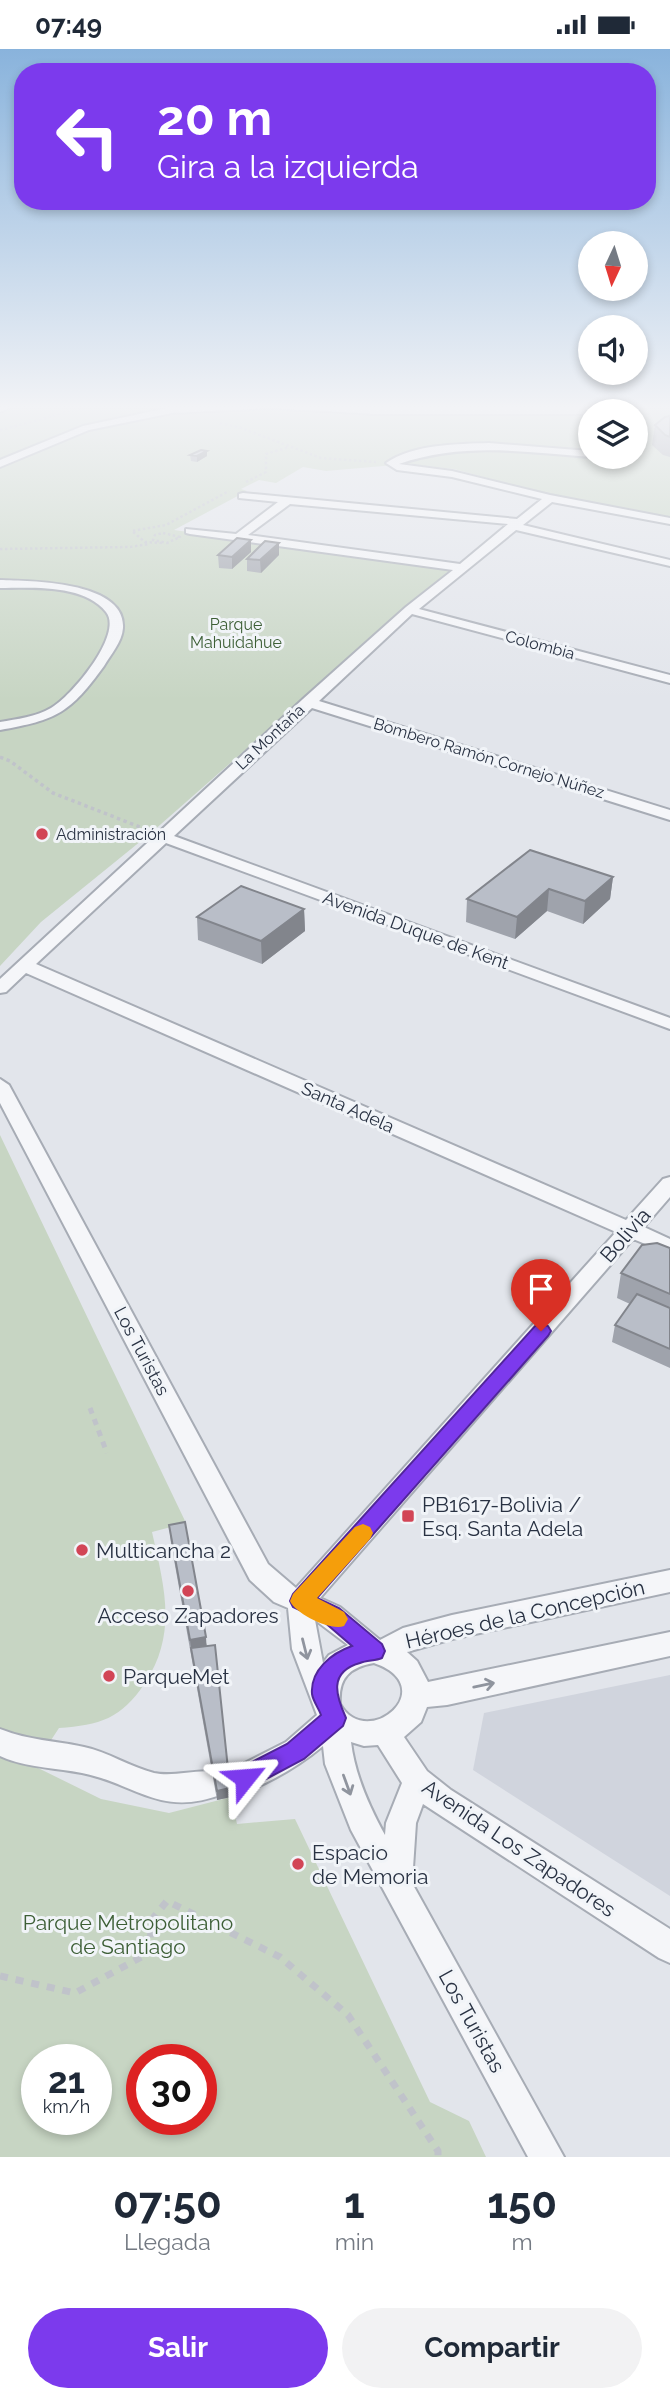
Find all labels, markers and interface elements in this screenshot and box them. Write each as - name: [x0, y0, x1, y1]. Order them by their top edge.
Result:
- text: 07:49: [35, 10, 102, 40]
- text: 20 m: [157, 89, 272, 146]
- icon: left: [42, 91, 133, 182]
- text: Gira a la izquierda: [157, 148, 419, 185]
- north arrow: [578, 231, 648, 301]
- map controls: [578, 231, 648, 469]
- button: sound: [578, 315, 648, 385]
- button: layers: [578, 399, 648, 469]
- park label: Parque Mahuidahue: [190, 615, 282, 652]
- street label: Colombia: [503, 627, 577, 663]
- street label: La Montaña: [232, 700, 308, 774]
- street label: Bombero Ramón Cornejo Núñez: [371, 714, 607, 802]
- place label: Administración: [56, 825, 166, 844]
- marker: Administración: [34, 826, 50, 842]
- street label: Avenida Duque de Kent: [320, 887, 512, 973]
- street label: Santa Adela: [298, 1077, 398, 1137]
- street label: Bolivia: [595, 1203, 655, 1267]
- pin: [511, 1259, 571, 1331]
- icon: arrive: [522, 1270, 560, 1308]
- street label: Los Turistas: [110, 1303, 174, 1399]
- place label: PB1617-Bolivia / Esq. Santa Adela: [422, 1492, 583, 1541]
- marker: PB1617-Bolivia / Esq. Santa Adela: [400, 1508, 416, 1524]
- place label: Multicancha 2: [96, 1538, 231, 1563]
- marker: Multicancha 2: [74, 1542, 90, 1558]
- street label: Héroes de la Concepción: [403, 1574, 647, 1654]
- marker: Acceso Zapadores: [180, 1583, 196, 1599]
- place label: Acceso Zapadores: [97, 1603, 279, 1628]
- one-way arrow: [299, 1637, 312, 1660]
- place label: ParqueMet: [123, 1664, 230, 1689]
- marker: ParqueMet: [101, 1668, 117, 1684]
- one-way arrow: [472, 1678, 495, 1692]
- position arrow: [208, 1741, 282, 1815]
- one-way arrow: [342, 1774, 354, 1796]
- street label: Avenida Los Zapadores: [418, 1774, 620, 1922]
- place label: Espacio de Memoria: [312, 1840, 429, 1889]
- marker: Espacio de Memoria: [290, 1856, 306, 1872]
- park label: Parque Metropolitano de Santiago: [23, 1910, 233, 1959]
- street label: Los Turistas: [434, 1965, 510, 2077]
- speed limit sign: 30: [126, 2044, 217, 2135]
- text: 21: [48, 2060, 85, 2101]
- text: km/h: [43, 2096, 90, 2117]
- text: 07:50: [113, 2179, 222, 2228]
- text: 1: [344, 2179, 365, 2228]
- text: 150: [487, 2179, 557, 2228]
- text: Llegada: [124, 2228, 211, 2255]
- text: min: [335, 2228, 374, 2255]
- text: m: [512, 2228, 533, 2255]
- button: Salir: [28, 2308, 328, 2388]
- button: Compartir: [342, 2308, 642, 2388]

